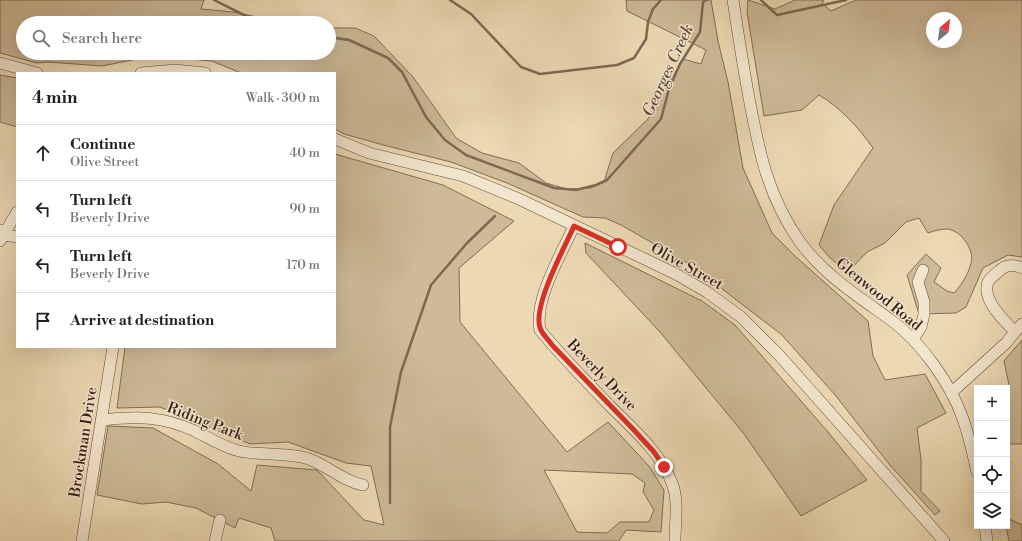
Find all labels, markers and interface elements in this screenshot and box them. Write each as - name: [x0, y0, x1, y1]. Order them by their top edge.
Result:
- north arrow: [926, 12, 962, 48]
- search box: [16, 16, 336, 60]
- water label: Georges Creek: [638, 21, 698, 120]
- icon: search: [30, 27, 52, 49]
- text: Search here: [62, 29, 142, 48]
- text: 4 min: [32, 87, 77, 109]
- text: Walk · 300 m: [246, 90, 320, 106]
- text: Continue: [70, 135, 135, 154]
- icon: ahead: [32, 142, 54, 164]
- text: 40 m: [290, 145, 320, 161]
- text: Olive Street: [70, 154, 139, 170]
- text: Turn left: [70, 191, 132, 210]
- icon: left: [32, 198, 54, 220]
- text: 90 m: [289, 201, 320, 217]
- text: Beverly Drive: [70, 210, 150, 226]
- route start: [609, 238, 627, 256]
- street label: Olive Street: [647, 239, 727, 294]
- text: Turn left: [70, 247, 132, 266]
- icon: left: [32, 254, 54, 276]
- street label: Glenwood Road: [832, 254, 926, 335]
- text: 170 m: [286, 257, 320, 273]
- text: Beverly Drive: [70, 266, 150, 282]
- icon: arrive: [32, 310, 54, 332]
- text: Arrive at destination: [70, 311, 214, 330]
- street label: Beverly Drive: [562, 335, 640, 415]
- street label: Brockman Drive: [65, 385, 102, 500]
- map controls: [974, 385, 1010, 529]
- button: +: [974, 385, 1010, 421]
- street label: Riding Park: [164, 398, 247, 445]
- button: −: [974, 421, 1010, 457]
- button: locate: [974, 457, 1010, 493]
- route end: [655, 458, 673, 476]
- button: layers: [974, 493, 1010, 529]

